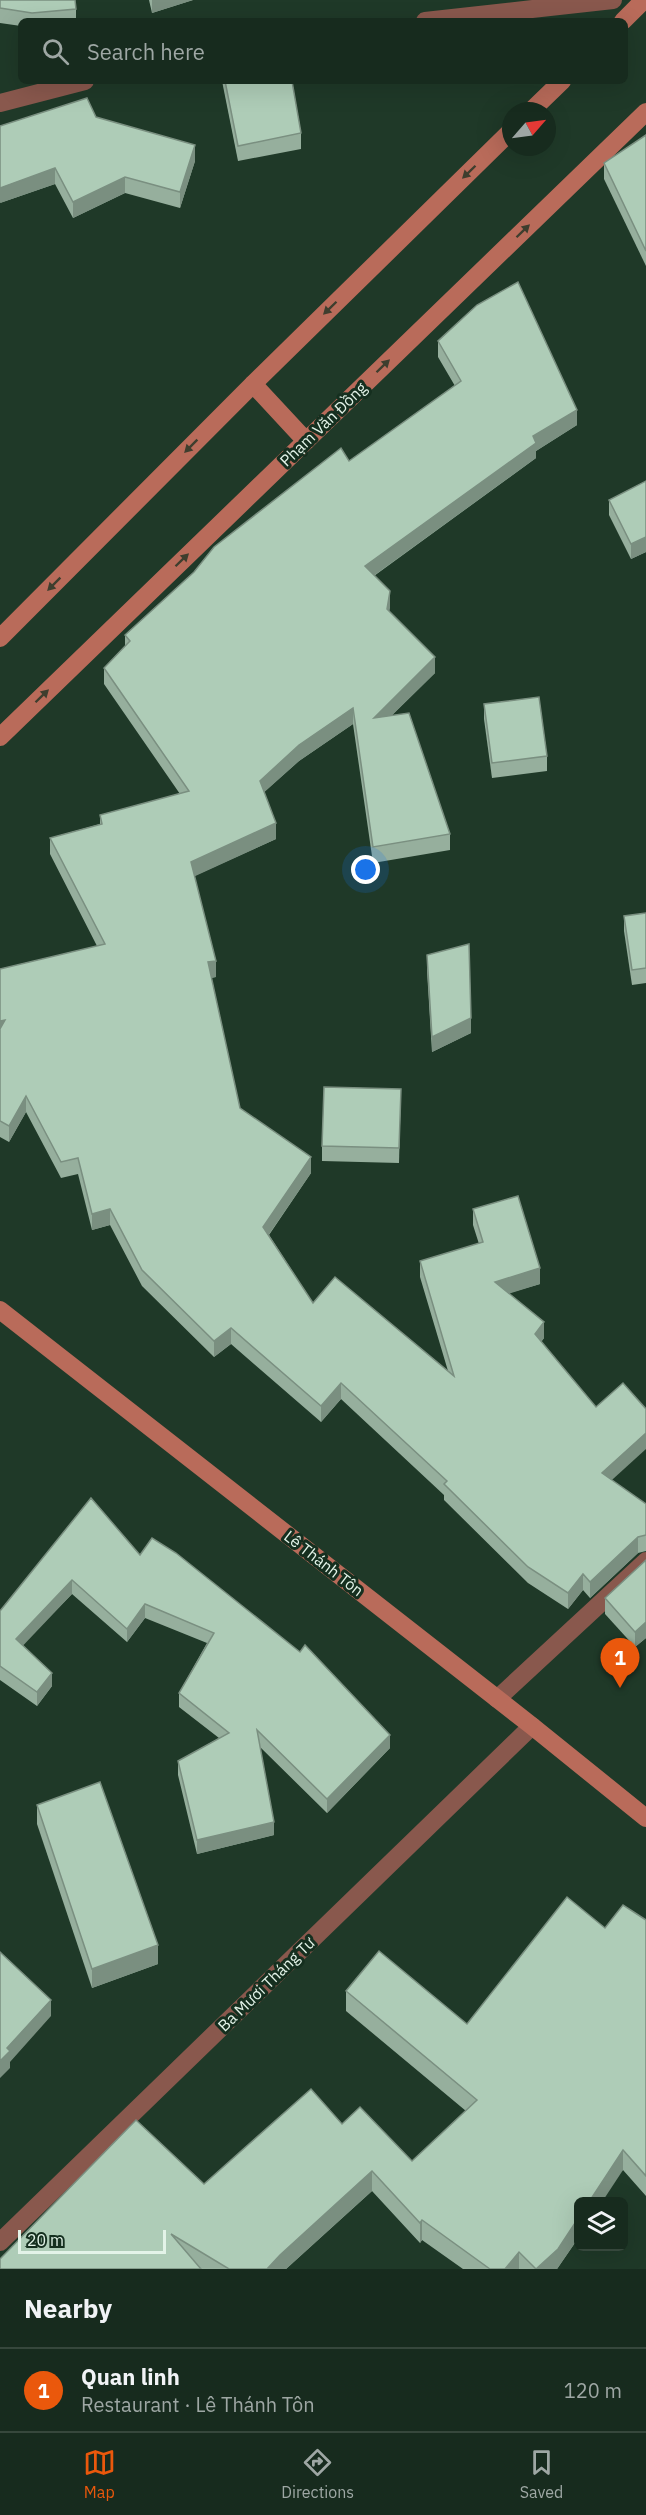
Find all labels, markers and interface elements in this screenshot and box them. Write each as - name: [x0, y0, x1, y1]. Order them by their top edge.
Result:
- search box: [18, 18, 628, 84]
- icon: search: [39, 35, 72, 68]
- text: Search here: [87, 37, 205, 66]
- north arrow: [502, 102, 556, 156]
- one-way arrow: [463, 164, 477, 178]
- one-way arrow: [515, 224, 529, 238]
- one-way arrow: [323, 301, 337, 315]
- one-way arrow: [375, 360, 389, 374]
- street label: Phạm Văn Đồng: [275, 377, 371, 470]
- one-way arrow: [185, 438, 199, 452]
- one-way arrow: [175, 554, 189, 568]
- one-way arrow: [47, 576, 61, 590]
- one-way arrow: [34, 690, 49, 703]
- your location: [351, 855, 380, 884]
- street label: Lê Thánh Tôn: [280, 1526, 368, 1600]
- pin: 1: [600, 1638, 640, 1688]
- street label: Ba Mươi Tháng Tư: [213, 1932, 319, 2035]
- map controls: [574, 2197, 628, 2251]
- button: layers: [574, 2197, 628, 2251]
- scale bar: [18, 2227, 166, 2254]
- text: 20 m: [27, 2230, 64, 2250]
- text: Nearby: [24, 2291, 112, 2325]
- text: Quan linh: [81, 2362, 180, 2391]
- text: 1: [38, 2377, 50, 2404]
- text: 120 m: [564, 2377, 622, 2404]
- text: Restaurant · Lê Thánh Tôn: [81, 2391, 315, 2418]
- tab: Map: [83, 2446, 116, 2502]
- tab: Directions: [281, 2446, 354, 2502]
- tab: Saved: [520, 2446, 563, 2502]

